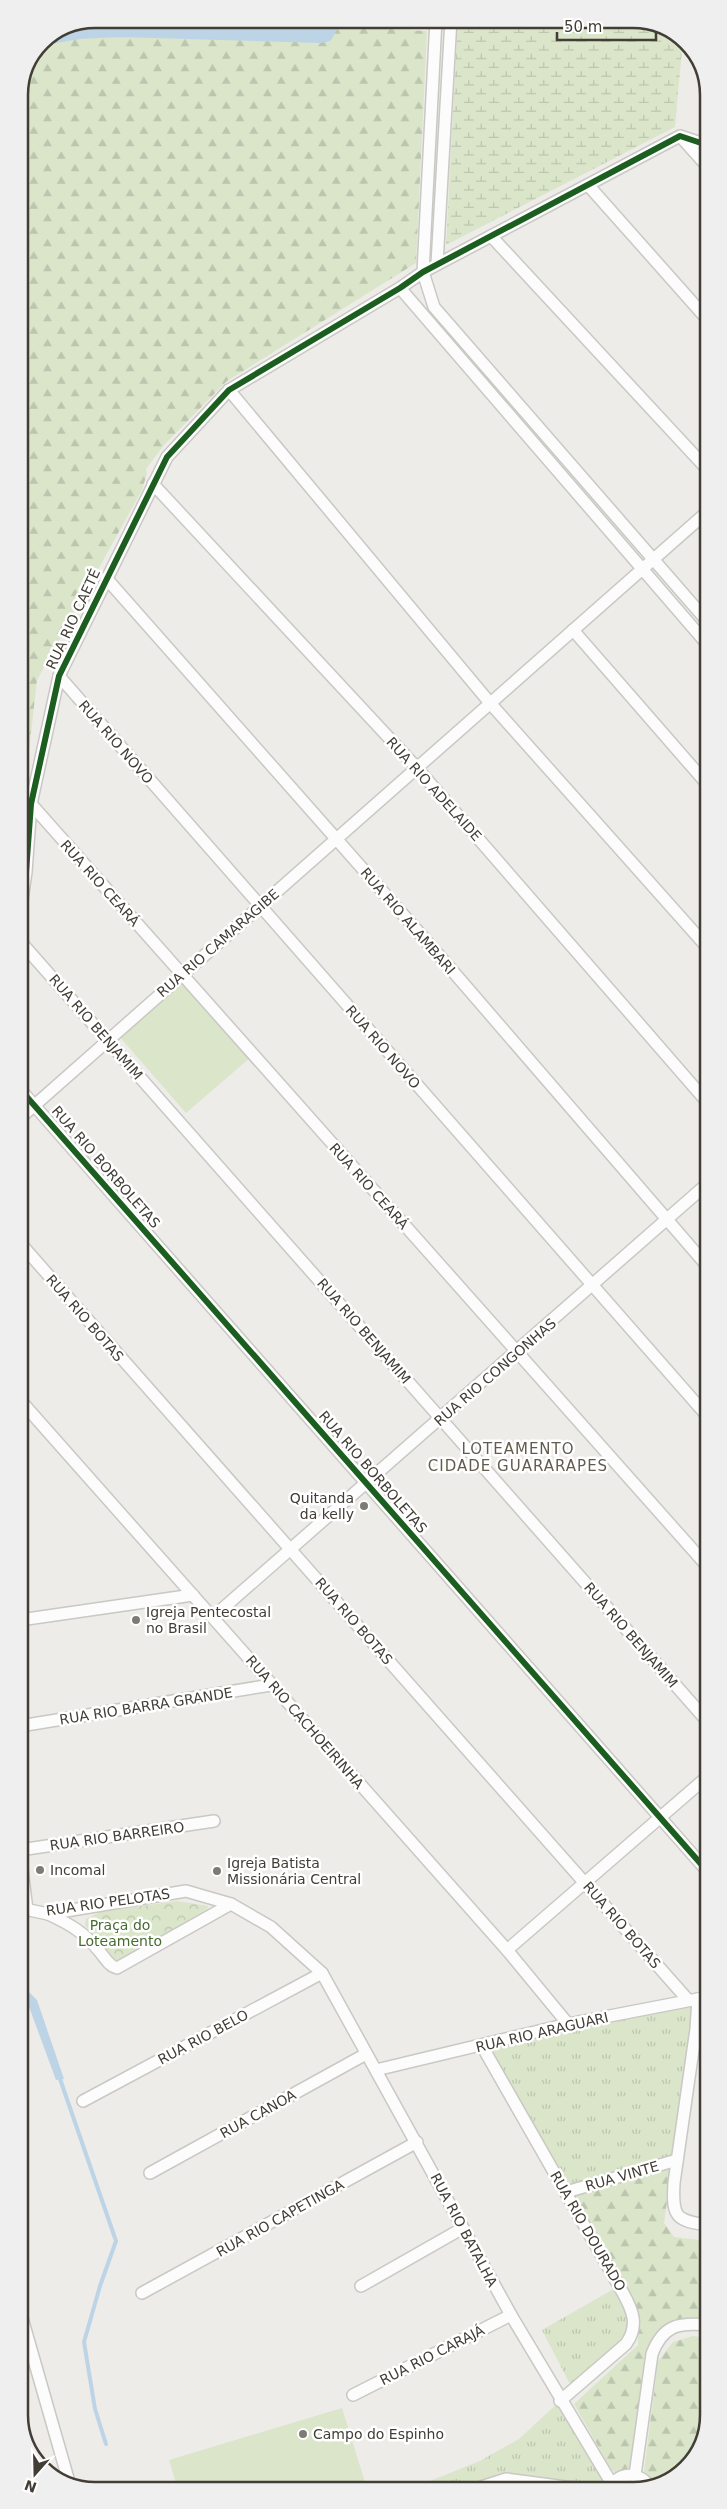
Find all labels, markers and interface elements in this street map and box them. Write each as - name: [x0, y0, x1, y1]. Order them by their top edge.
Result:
- scale bar: [557, 10, 656, 42]
- text: 50 m: [564, 18, 602, 36]
- street label: RUA RIO CAETÉ: [43, 566, 103, 672]
- street label: RUA RIO NOVO: [76, 697, 156, 787]
- street label: RUA RIO ADELAIDE: [383, 734, 485, 844]
- street label: RUA RIO CEARÁ: [57, 837, 143, 930]
- street label: RUA RIO ALAMBARI: [357, 865, 459, 977]
- street label: RUA RIO CAMARAGIBE: [154, 886, 282, 1000]
- street label: RUA RIO BENJAMIM: [46, 971, 146, 1083]
- street label: RUA RIO NOVO: [343, 1002, 423, 1092]
- street label: RUA RIO BORBOLETAS: [49, 1103, 163, 1231]
- street label: RUA RIO CEARÁ: [326, 1140, 412, 1233]
- street label: RUA RIO BOTAS: [43, 1271, 127, 1365]
- street label: RUA RIO BENJAMIM: [314, 1275, 414, 1387]
- street label: RUA RIO CONGONHAS: [431, 1315, 559, 1429]
- street label: RUA RIO BORBOLETAS: [316, 1408, 430, 1536]
- district label: LOTEAMENTO CIDADE GUARARAPES: [428, 1440, 608, 1475]
- place label: Quitanda da kelly: [290, 1490, 354, 1522]
- marker: Quitanda da kelly: [358, 1500, 370, 1512]
- street label: RUA RIO BOTAS: [312, 1574, 396, 1668]
- street label: RUA RIO BENJAMIM: [581, 1579, 681, 1691]
- place label: Igreja Pentecostal no Brasil: [146, 1604, 271, 1636]
- marker: Igreja Pentecostal no Brasil: [130, 1614, 142, 1626]
- street label: RUA RIO CACHOEIRINHA: [243, 1652, 367, 1792]
- street label: RUA RIO BARRA GRANDE: [58, 1684, 234, 1728]
- street label: RUA RIO BARREIRO: [49, 1819, 185, 1853]
- place label: Igreja Batista Missionária Central: [227, 1855, 361, 1887]
- place label: Incomal: [50, 1862, 105, 1878]
- marker: Incomal: [34, 1864, 46, 1876]
- marker: Igreja Batista Missionária Central: [211, 1865, 223, 1877]
- street label: RUA RIO BOTAS: [580, 1878, 664, 1972]
- street label: RUA RIO PELOTAS: [45, 1885, 171, 1919]
- park label: Praça do Loteamento: [78, 1917, 162, 1949]
- street label: RUA RIO BELO: [155, 2006, 251, 2068]
- street label: RUA RIO ARAGUARI: [474, 2009, 610, 2055]
- street label: RUA CANOA: [217, 2086, 299, 2141]
- street label: RUA VINTE: [583, 2158, 661, 2194]
- street label: RUA RIO DOURADO: [547, 2168, 629, 2294]
- street label: RUA RIO BATALHA: [427, 2170, 501, 2290]
- street label: RUA RIO CAPETINGA: [213, 2176, 347, 2260]
- street label: RUA RIO CARAJÁ: [377, 2322, 487, 2388]
- place label: Campo do Espinho: [313, 2426, 444, 2442]
- marker: Campo do Espinho: [297, 2428, 309, 2440]
- north arrow: [10, 2449, 60, 2499]
- text: N: [22, 2477, 39, 2496]

